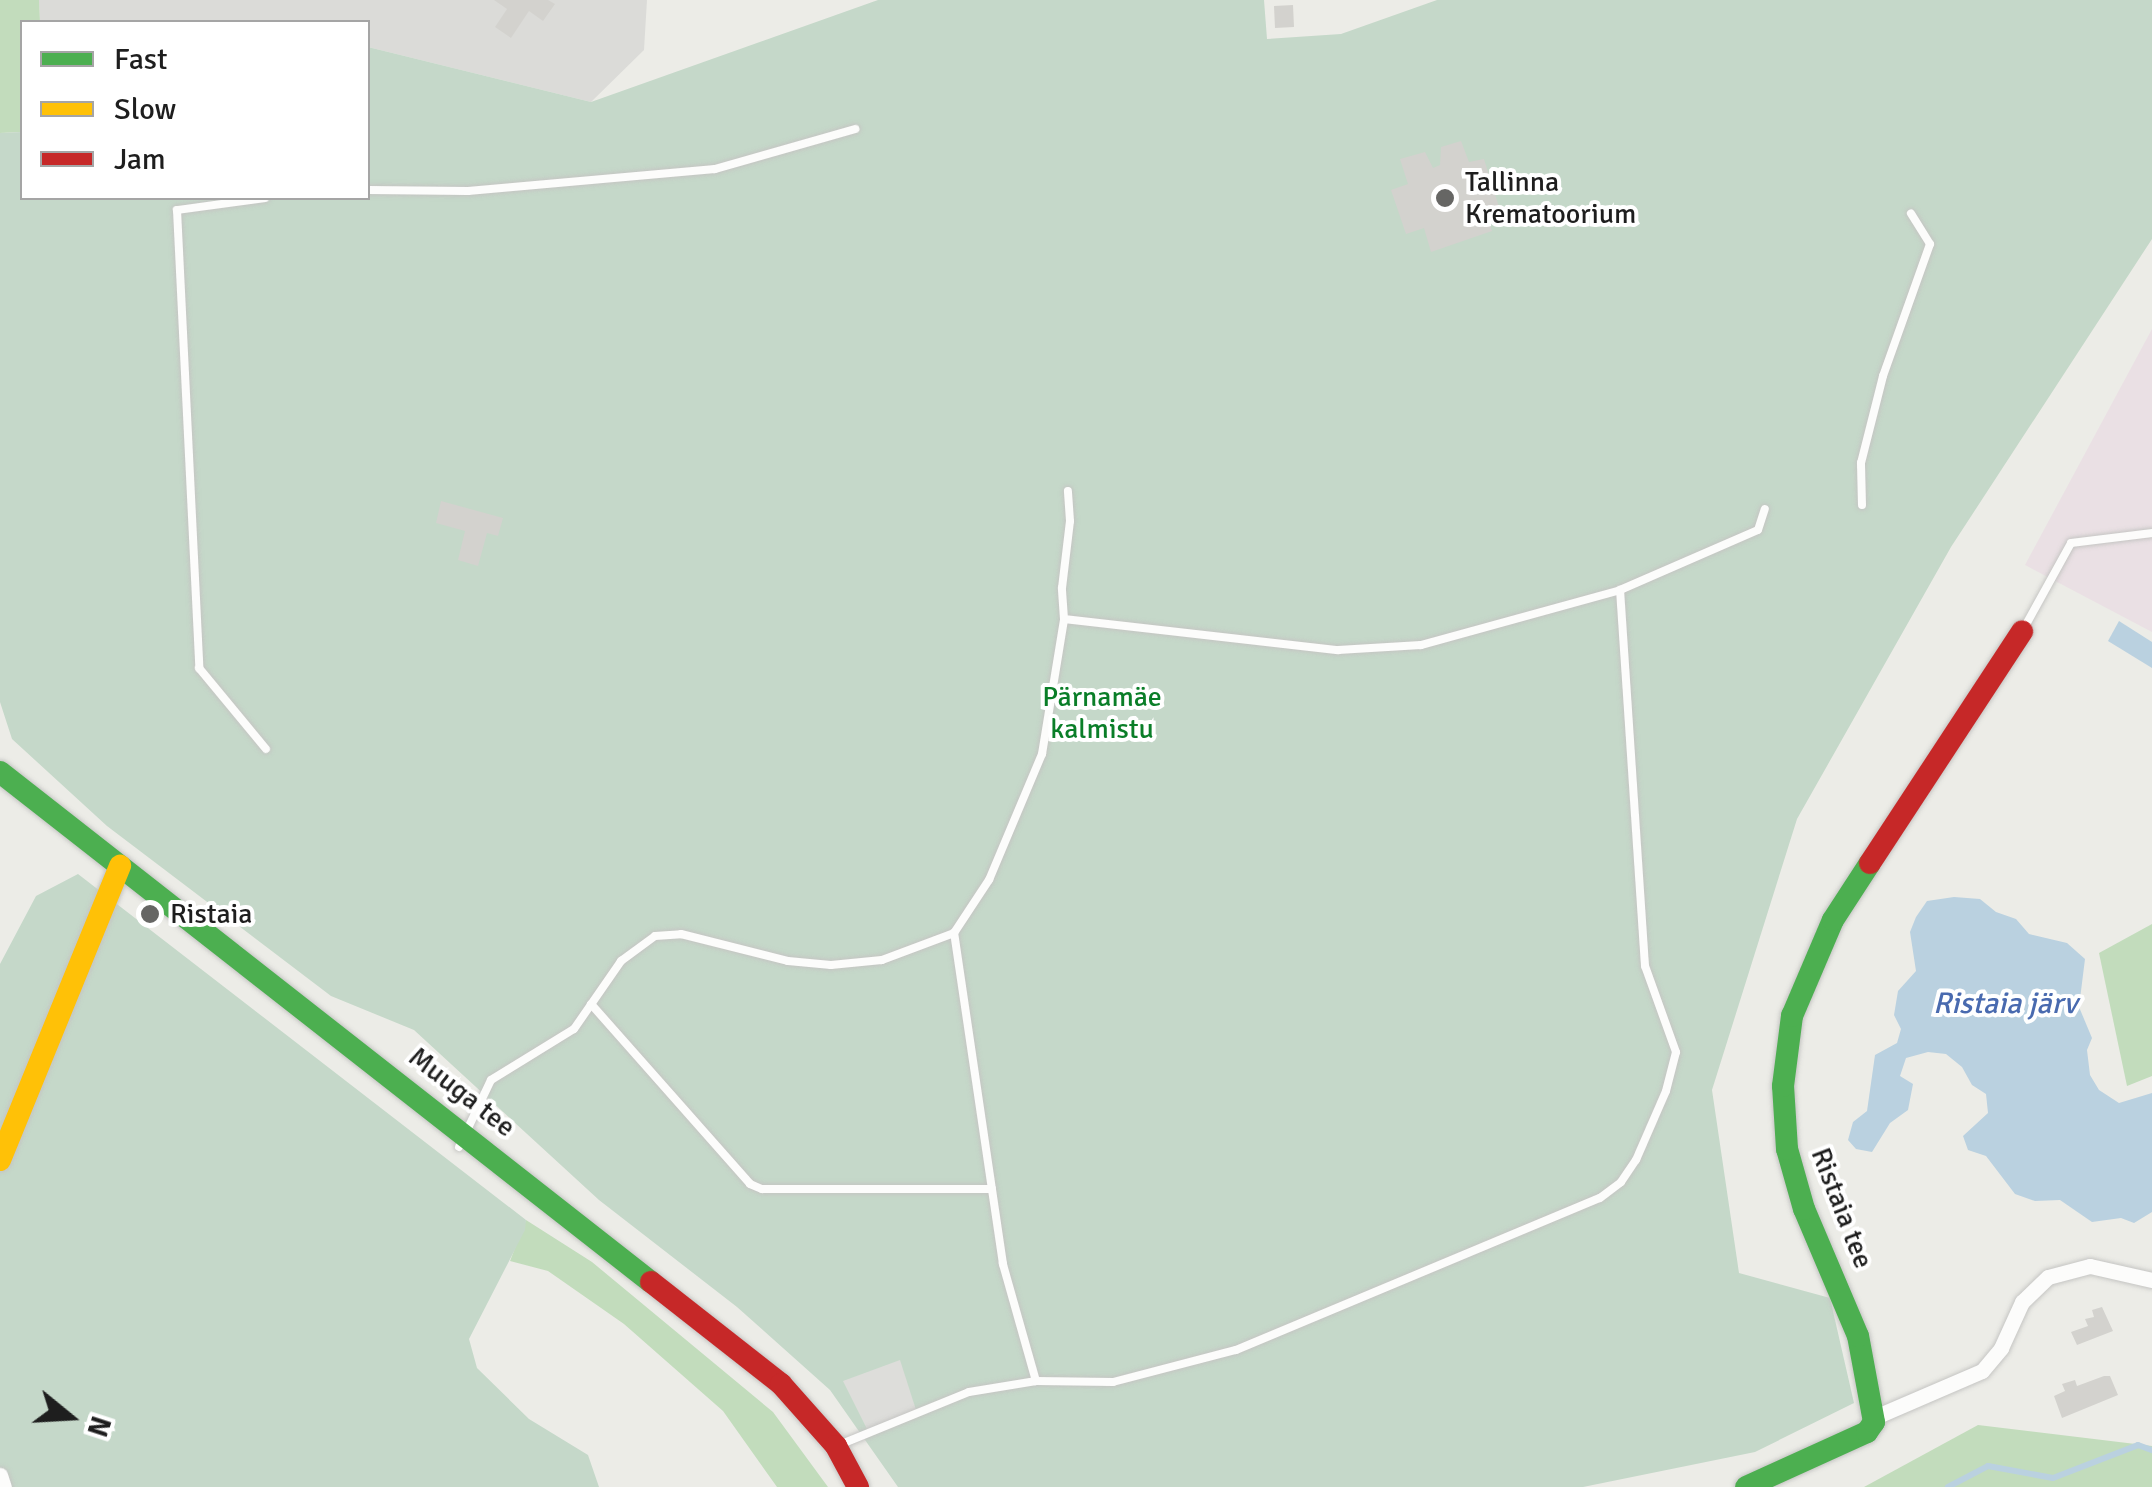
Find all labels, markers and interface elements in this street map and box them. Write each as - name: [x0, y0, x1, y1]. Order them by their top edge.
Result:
- legend: [20, 20, 370, 200]
- text: Fast: [114, 41, 167, 78]
- text: Slow: [114, 91, 176, 128]
- text: Jam: [114, 141, 166, 178]
- place label: Tallinna Krematoorium: [1465, 165, 1636, 231]
- marker: Tallinna Krematoorium: [1434, 187, 1456, 209]
- park label: Pärnamäe kalmistu: [1042, 680, 1162, 746]
- place label: Ristaia: [170, 897, 252, 931]
- marker: Ristaia: [139, 903, 161, 925]
- water label: Ristaia järv: [1933, 986, 2077, 1022]
- street label: Muuga tee: [402, 1040, 522, 1144]
- street label: Ristaia tee: [1804, 1143, 1880, 1273]
- north arrow: [20, 1367, 120, 1467]
- text: N: [79, 1412, 118, 1441]

